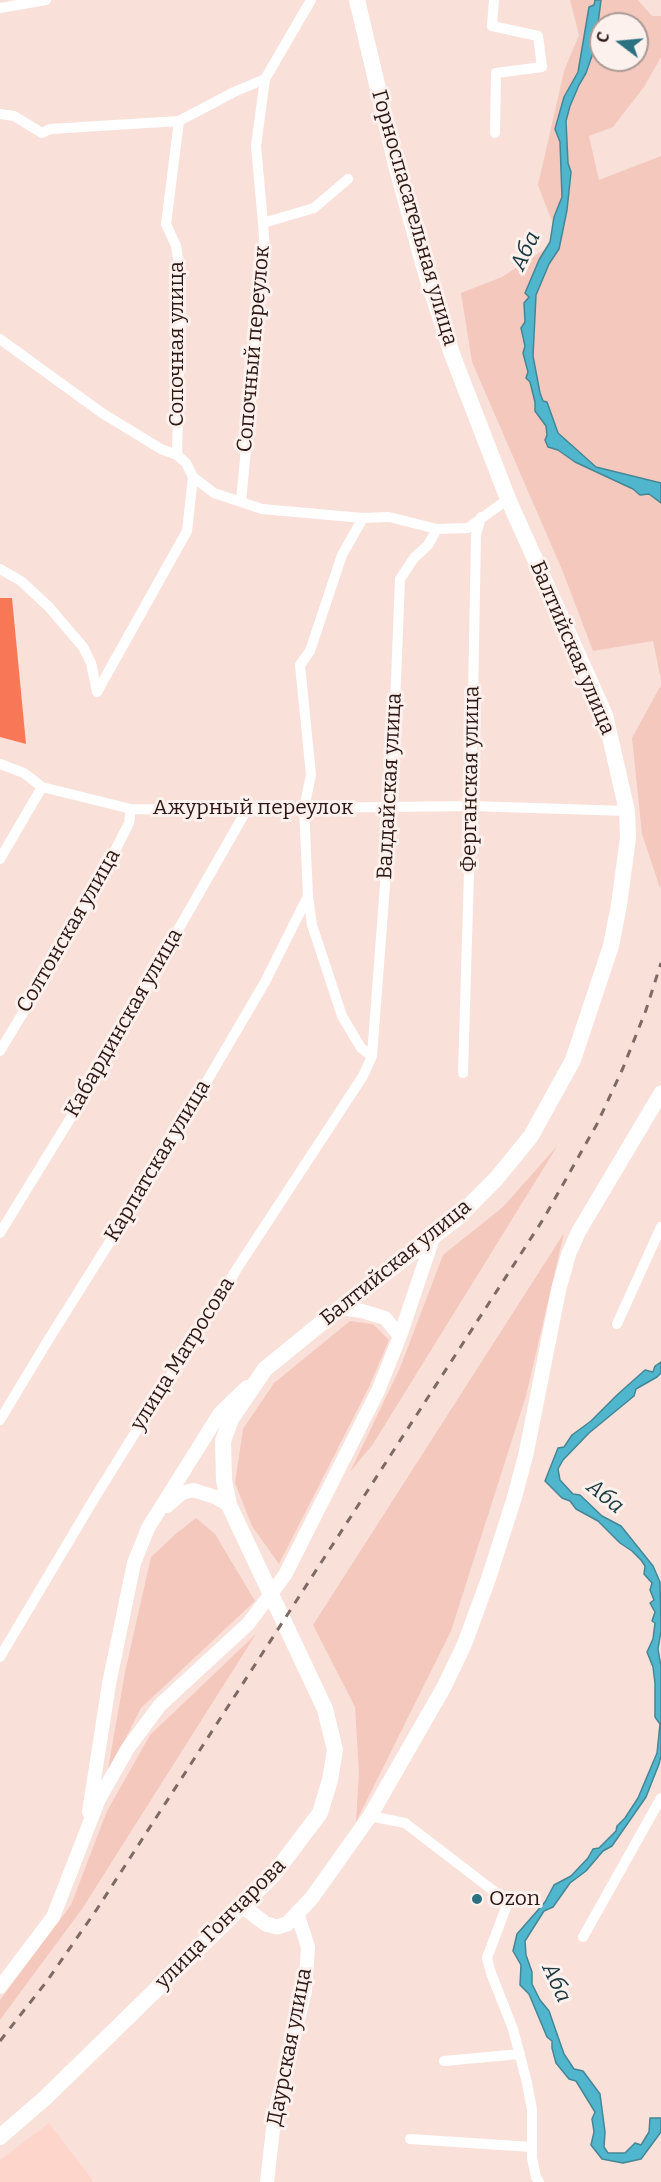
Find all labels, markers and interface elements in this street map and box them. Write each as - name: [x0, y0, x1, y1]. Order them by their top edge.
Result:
- north arrow: [589, 12, 649, 72]
- text: С: [593, 30, 614, 45]
- street label: Горноспасательная улица: [365, 87, 463, 349]
- water label: Аба: [506, 227, 546, 275]
- street label: Сопочный переулок: [232, 245, 276, 453]
- street label: Сопочная улица: [164, 261, 190, 427]
- street label: Балтийская улица: [524, 557, 620, 739]
- street label: Ферганская улица: [457, 685, 485, 873]
- street label: Валдайская улица: [373, 692, 407, 880]
- street label: Ажурный переулок: [153, 795, 353, 821]
- street label: Солтонская улица: [12, 845, 126, 1017]
- street label: Кабардинская улица: [60, 924, 188, 1122]
- street label: Карпатская улица: [100, 1076, 216, 1246]
- street label: Балтийская улица: [316, 1194, 476, 1332]
- street label: улица Матросова: [126, 1273, 240, 1435]
- water label: Аба: [581, 1474, 629, 1520]
- street label: улица Гончарова: [151, 1854, 291, 1994]
- place label: Ozon: [489, 1886, 540, 1912]
- marker: Ozon: [470, 1892, 484, 1906]
- water label: Аба: [536, 1959, 576, 2007]
- street label: Даурская улица: [262, 1966, 318, 2128]

